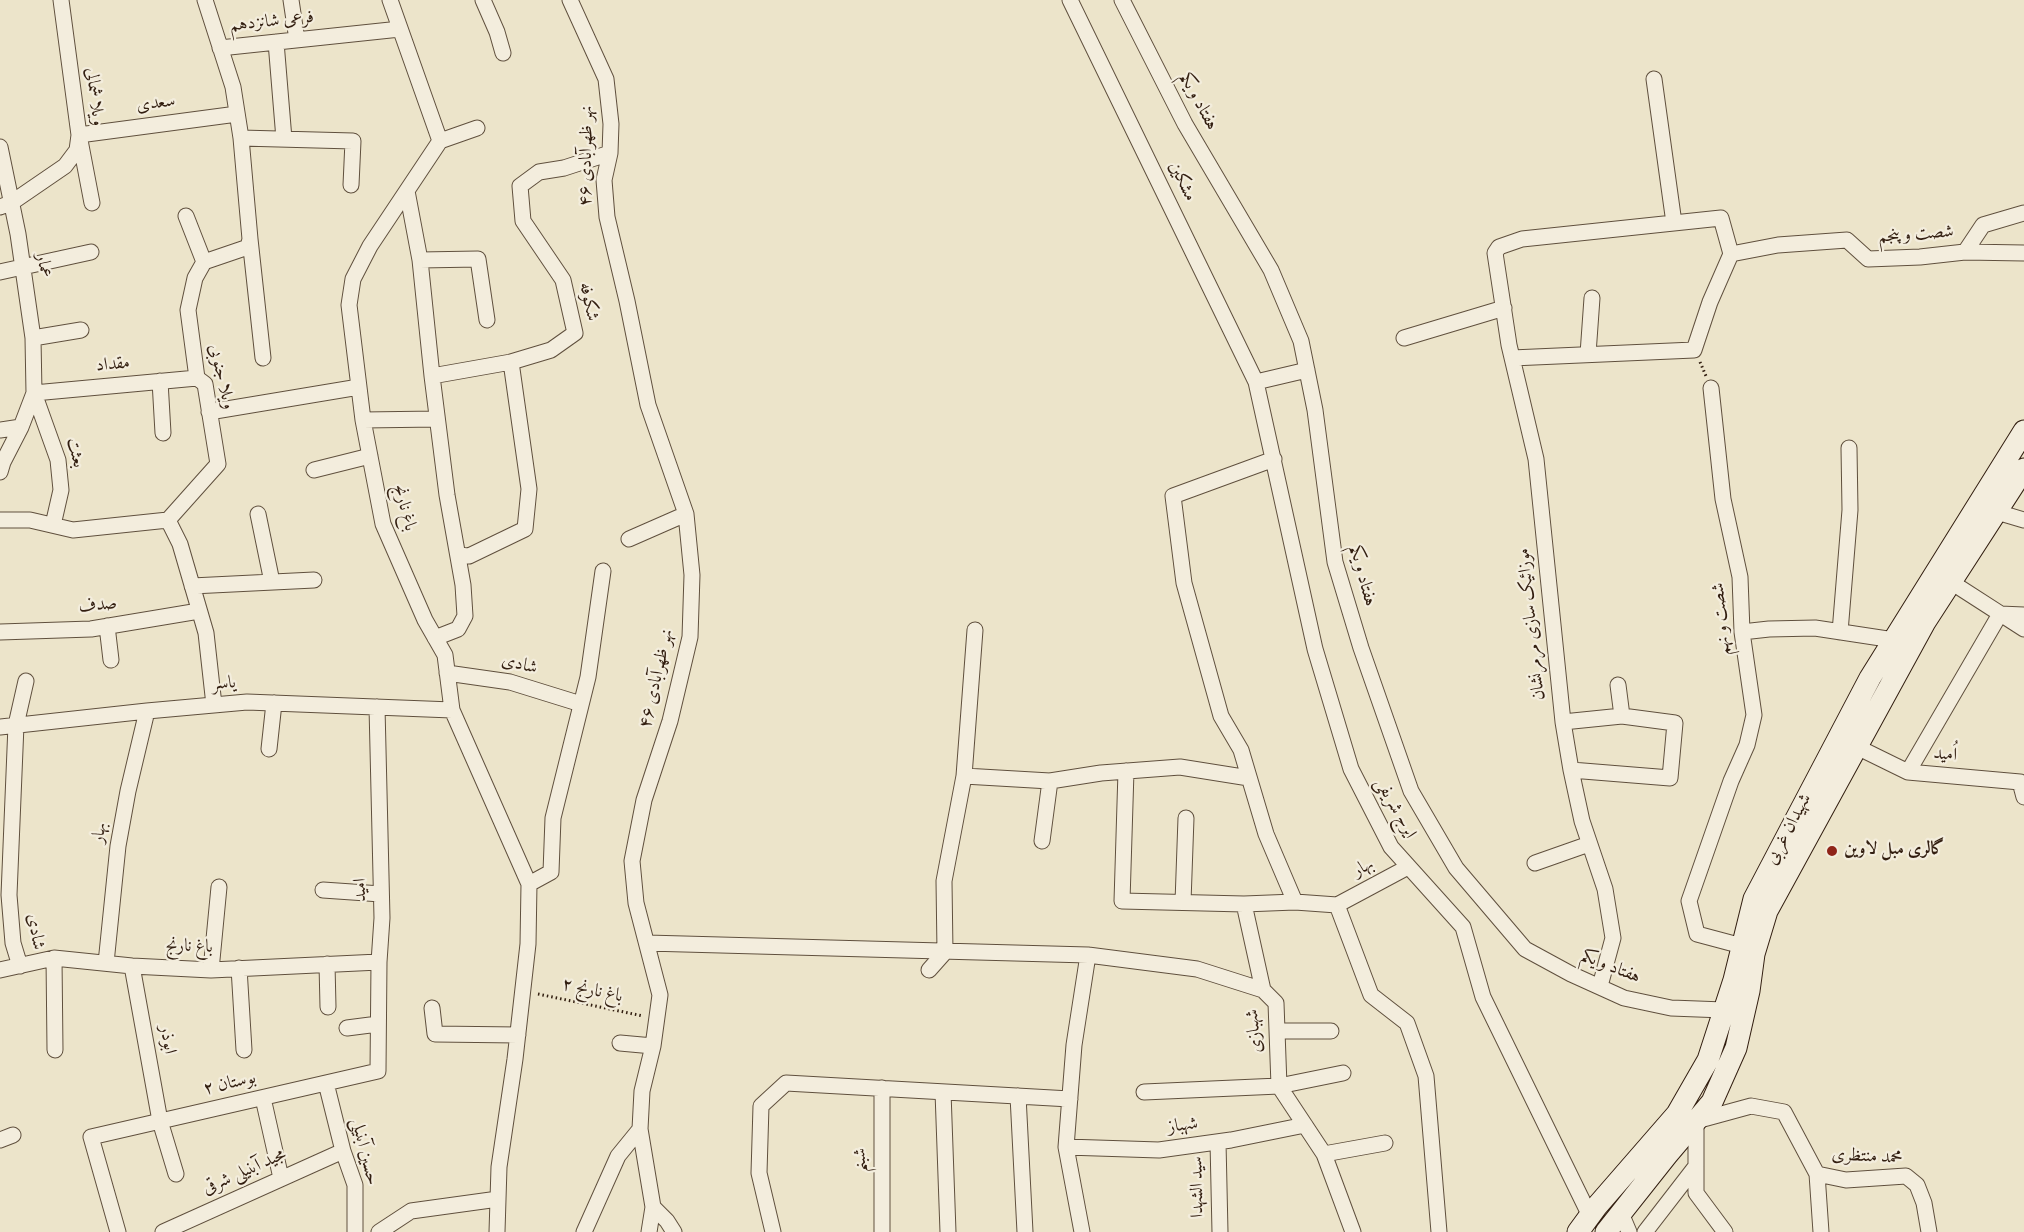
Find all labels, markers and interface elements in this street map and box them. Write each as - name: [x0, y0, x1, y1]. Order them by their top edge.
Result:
- street label: فرعی شانزدهم: [229, 8, 315, 38]
- street label: ویلا شمالی: [79, 67, 107, 127]
- street label: هفتاد و یکم: [1173, 69, 1221, 135]
- street label: سعدی: [135, 92, 177, 118]
- street label: نهر ظهرآبادی ۴۶: [576, 105, 600, 207]
- street label: مشکین: [1162, 159, 1200, 205]
- street label: شصت و پنجم: [1878, 223, 1954, 249]
- street label: عمار: [30, 253, 54, 279]
- street label: شکوفه: [572, 281, 602, 323]
- street label: ویلا جنوبی: [202, 342, 238, 412]
- street label: مقداد: [95, 354, 131, 378]
- street label: بعثت: [60, 436, 88, 470]
- street label: باغ نارنج: [386, 482, 420, 534]
- street label: هفتاد و یکم: [1343, 543, 1379, 609]
- street label: موزائیک سازی مرمرنشان: [1514, 547, 1552, 701]
- street label: شصت و نهم: [1709, 582, 1737, 656]
- street label: صدف: [77, 594, 119, 620]
- street label: نهر ظهرآبادی ۴۶: [636, 627, 680, 731]
- street label: شادی: [499, 651, 539, 681]
- street label: یاسر: [211, 673, 237, 697]
- street label: اُمید: [1932, 744, 1958, 768]
- street label: ایرج شریفی: [1369, 775, 1419, 843]
- street label: شهیدان غربی: [1762, 791, 1818, 869]
- street label: بهار: [89, 821, 113, 845]
- place label: گالری مبل لاوین: [1844, 840, 1945, 862]
- marker: گالری مبل لاوین: [1825, 844, 1839, 858]
- street label: بهار: [1350, 855, 1378, 883]
- street label: امید: [351, 878, 373, 902]
- street label: شادی: [21, 912, 47, 952]
- street label: باغ نارنج: [165, 936, 213, 960]
- street label: هفتاد و یکم: [1577, 946, 1643, 990]
- street label: باغ نارنج ۲: [560, 975, 624, 1009]
- street label: شهبازی: [1243, 1008, 1269, 1054]
- street label: ابوذر: [153, 1024, 179, 1056]
- street label: بوستان ۲: [202, 1069, 258, 1101]
- street label: شهباز: [1167, 1114, 1199, 1140]
- street label: حسین آبنیلی: [344, 1116, 382, 1188]
- street label: مجید آبنیلی شرقی: [200, 1145, 290, 1201]
- street label: محمد منتظری: [1831, 1145, 1903, 1171]
- street label: شبنم: [851, 1148, 873, 1172]
- street label: سید الشهدا: [1188, 1156, 1210, 1218]

